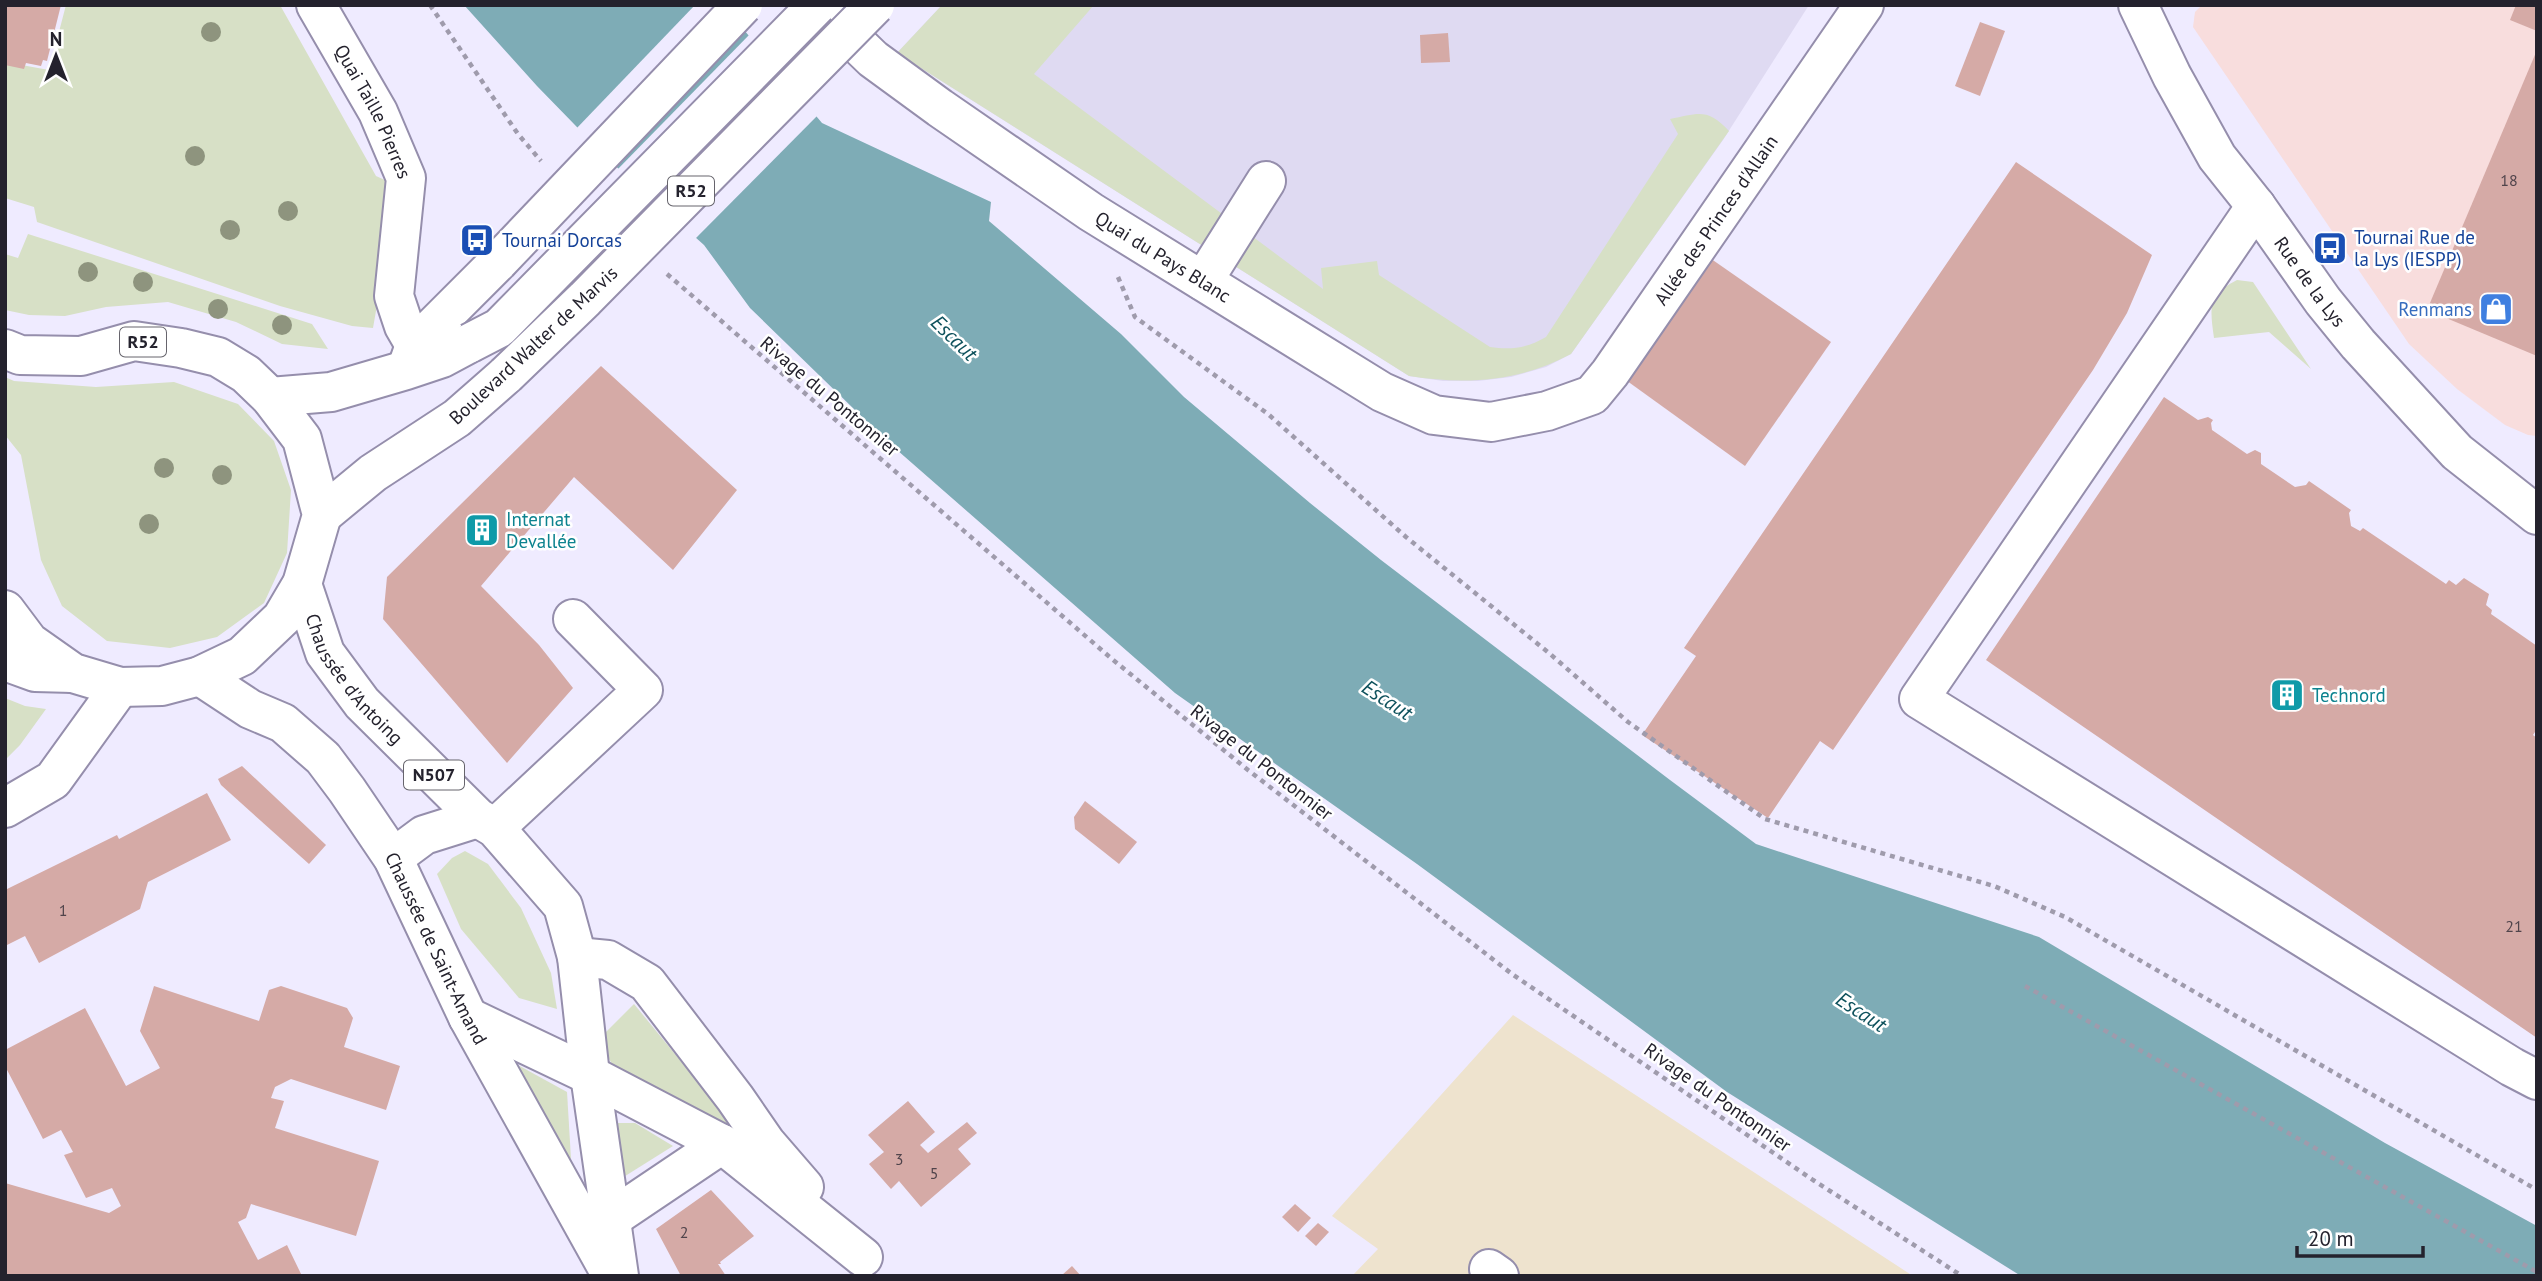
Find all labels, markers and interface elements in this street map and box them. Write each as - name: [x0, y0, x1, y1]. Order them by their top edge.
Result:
- north arrow: [21, 21, 91, 91]
- text: N: [50, 27, 62, 51]
- street label: Quai Taille Pierres: [329, 40, 417, 182]
- street label: Allée des Princes d'Allain: [1649, 130, 1783, 310]
- house number: 18: [2500, 170, 2518, 190]
- road number: R52: [668, 176, 714, 206]
- street label: Quai du Pays Blanc: [1091, 206, 1235, 308]
- bus stop icon: Tournai Dorcas: [458, 221, 496, 259]
- place label: Tournai Rue de la Lys (IESPP): [2354, 225, 2475, 271]
- place label: Tournai Dorcas: [502, 228, 622, 252]
- bus stop icon: Tournai Rue de la Lys (IESPP): [2311, 229, 2349, 267]
- street label: Rue de la Lys: [2269, 232, 2351, 332]
- street label: Boulevard Walter de Marvis: [444, 261, 622, 429]
- shop icon: Renmans: [2477, 290, 2515, 328]
- place label: Renmans: [2398, 297, 2472, 321]
- water label: Escaut: [925, 309, 984, 367]
- road number: R52: [120, 328, 166, 356]
- street label: Rivage du Pontonnier: [755, 331, 905, 462]
- place label: Internat Devallée: [506, 507, 576, 553]
- building icon: Internat Devallée: [463, 511, 501, 549]
- street label: Chaussée d'Antoing: [301, 610, 408, 749]
- water label: Escaut: [1357, 673, 1419, 727]
- building icon: Technord: [2268, 676, 2306, 714]
- place label: Technord: [2312, 683, 2386, 707]
- street label: Rivage du Pontonnier: [1186, 699, 1339, 825]
- road number: N507: [404, 760, 464, 790]
- street label: Chaussée de Saint-Amand: [380, 848, 493, 1049]
- house number: 1: [59, 900, 67, 920]
- house number: 21: [2505, 916, 2523, 936]
- water label: Escaut: [1831, 985, 1893, 1039]
- street label: Rivage du Pontonnier: [1640, 1037, 1797, 1157]
- house number: 3: [895, 1149, 903, 1169]
- house number: 5: [930, 1163, 938, 1183]
- scale bar: [2297, 1214, 2423, 1258]
- house number: 2: [680, 1222, 688, 1242]
- text: 20 m: [2308, 1225, 2354, 1252]

